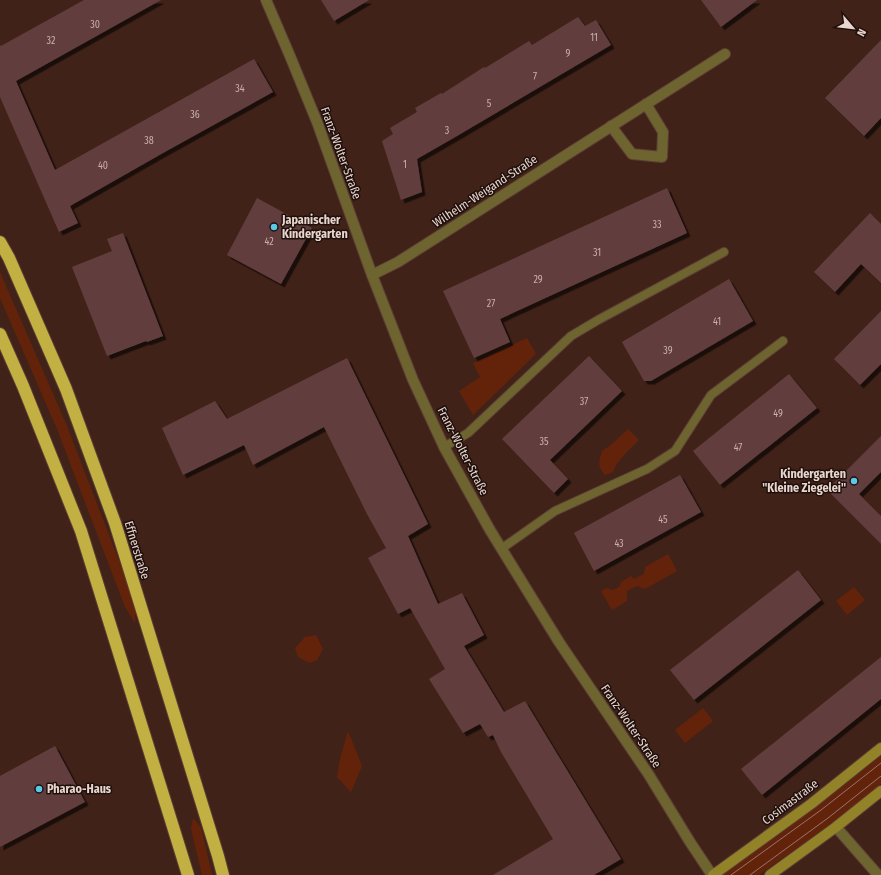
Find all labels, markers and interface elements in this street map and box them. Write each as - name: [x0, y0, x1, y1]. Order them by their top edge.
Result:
- north arrow: [833, 8, 873, 48]
- house number: 30: [90, 19, 100, 31]
- text: N: [854, 26, 869, 38]
- house number: 11: [590, 32, 598, 44]
- house number: 32: [47, 35, 56, 47]
- house number: 9: [566, 48, 571, 60]
- house number: 7: [533, 71, 537, 83]
- house number: 34: [235, 83, 245, 95]
- house number: 5: [487, 98, 492, 110]
- street label: Franz-Wolter-Straße: [318, 105, 364, 201]
- house number: 36: [190, 109, 200, 121]
- house number: 3: [445, 125, 450, 137]
- house number: 38: [144, 135, 154, 147]
- street label: Wilhelm-Weigand-Straße: [430, 152, 540, 230]
- house number: 1: [403, 159, 407, 171]
- house number: 40: [98, 160, 108, 172]
- place label: Japanischer Kindergarten: [281, 213, 348, 241]
- house number: 33: [652, 219, 662, 231]
- marker: Japanischer Kindergarten: [269, 222, 279, 232]
- house number: 42: [264, 236, 274, 248]
- house number: 31: [593, 247, 601, 259]
- house number: 29: [533, 274, 543, 286]
- house number: 27: [487, 298, 495, 310]
- house number: 41: [713, 316, 721, 328]
- house number: 39: [663, 345, 673, 357]
- house number: 37: [580, 396, 588, 408]
- street label: Franz-Wolter-Straße: [435, 404, 491, 498]
- house number: 49: [773, 408, 783, 420]
- house number: 35: [539, 436, 549, 448]
- house number: 47: [734, 442, 742, 454]
- place label: Kindergarten "Kleine Ziegelei": [762, 467, 846, 495]
- marker: Kindergarten "Kleine Ziegelei": [849, 476, 859, 486]
- house number: 45: [658, 514, 668, 526]
- street label: Effnerstraße: [122, 519, 152, 581]
- house number: 43: [614, 538, 624, 550]
- street label: Franz-Wolter-Straße: [598, 682, 664, 770]
- street label: Cosimastraße: [759, 776, 821, 828]
- place label: Pharao-Haus: [47, 782, 112, 796]
- marker: Pharao-Haus: [34, 784, 44, 794]

